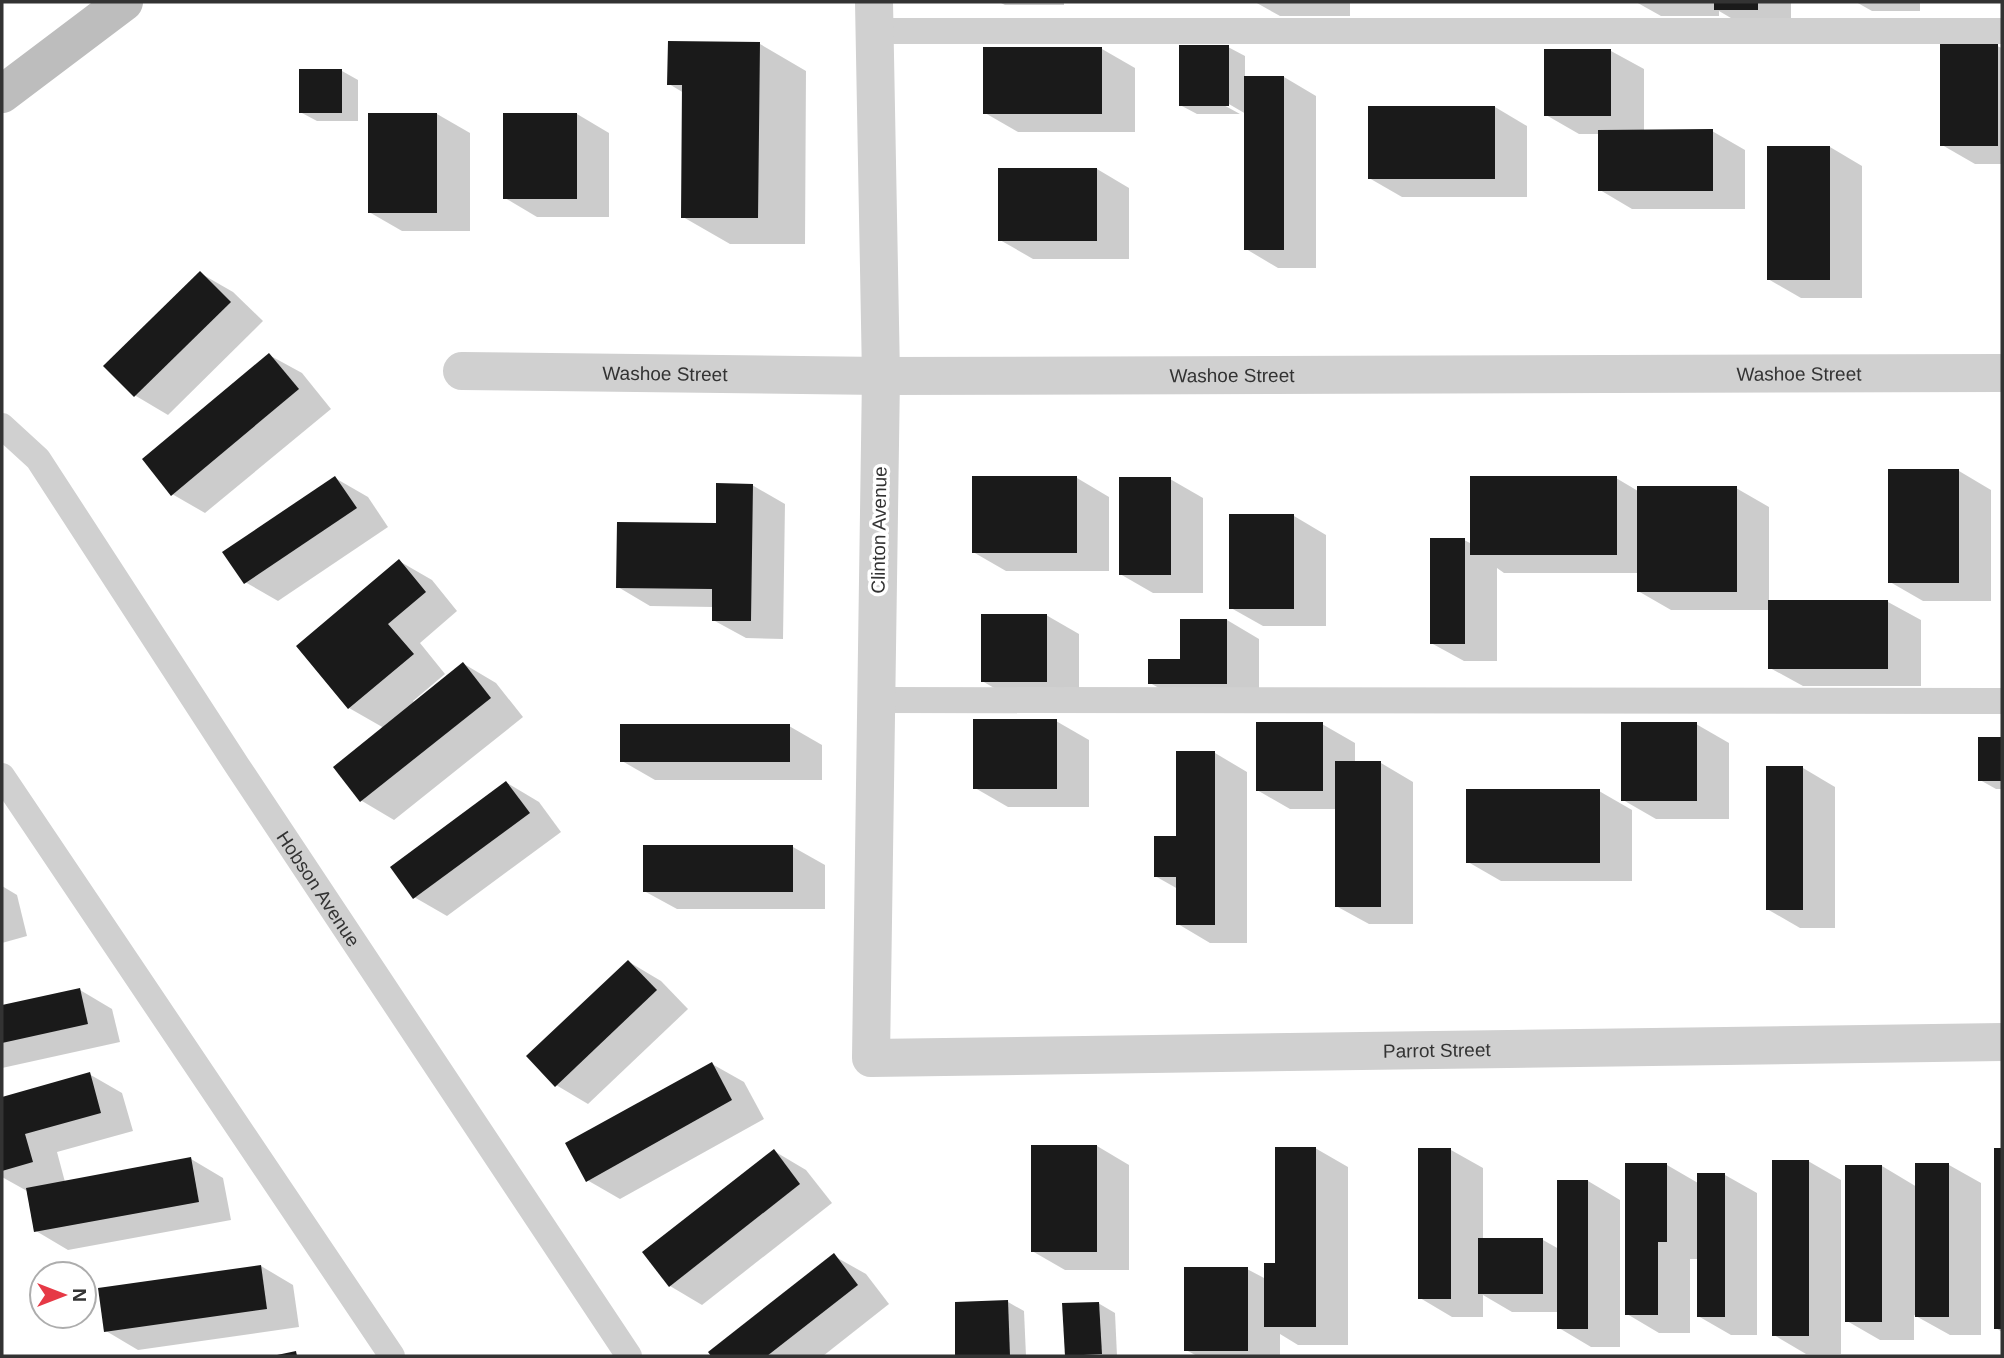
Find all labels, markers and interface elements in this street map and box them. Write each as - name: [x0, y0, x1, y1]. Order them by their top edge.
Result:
- street label: Washoe Street: [602, 362, 728, 385]
- street label: Washoe Street: [1736, 363, 1862, 384]
- street label: Washoe Street: [1169, 364, 1295, 386]
- street label: Clinton Avenue: [867, 466, 891, 594]
- street label: Hobson Avenue: [273, 827, 364, 950]
- street label: Parrot Street: [1383, 1039, 1492, 1061]
- north arrow: [28, 1260, 98, 1330]
- text: N: [69, 1288, 90, 1302]

